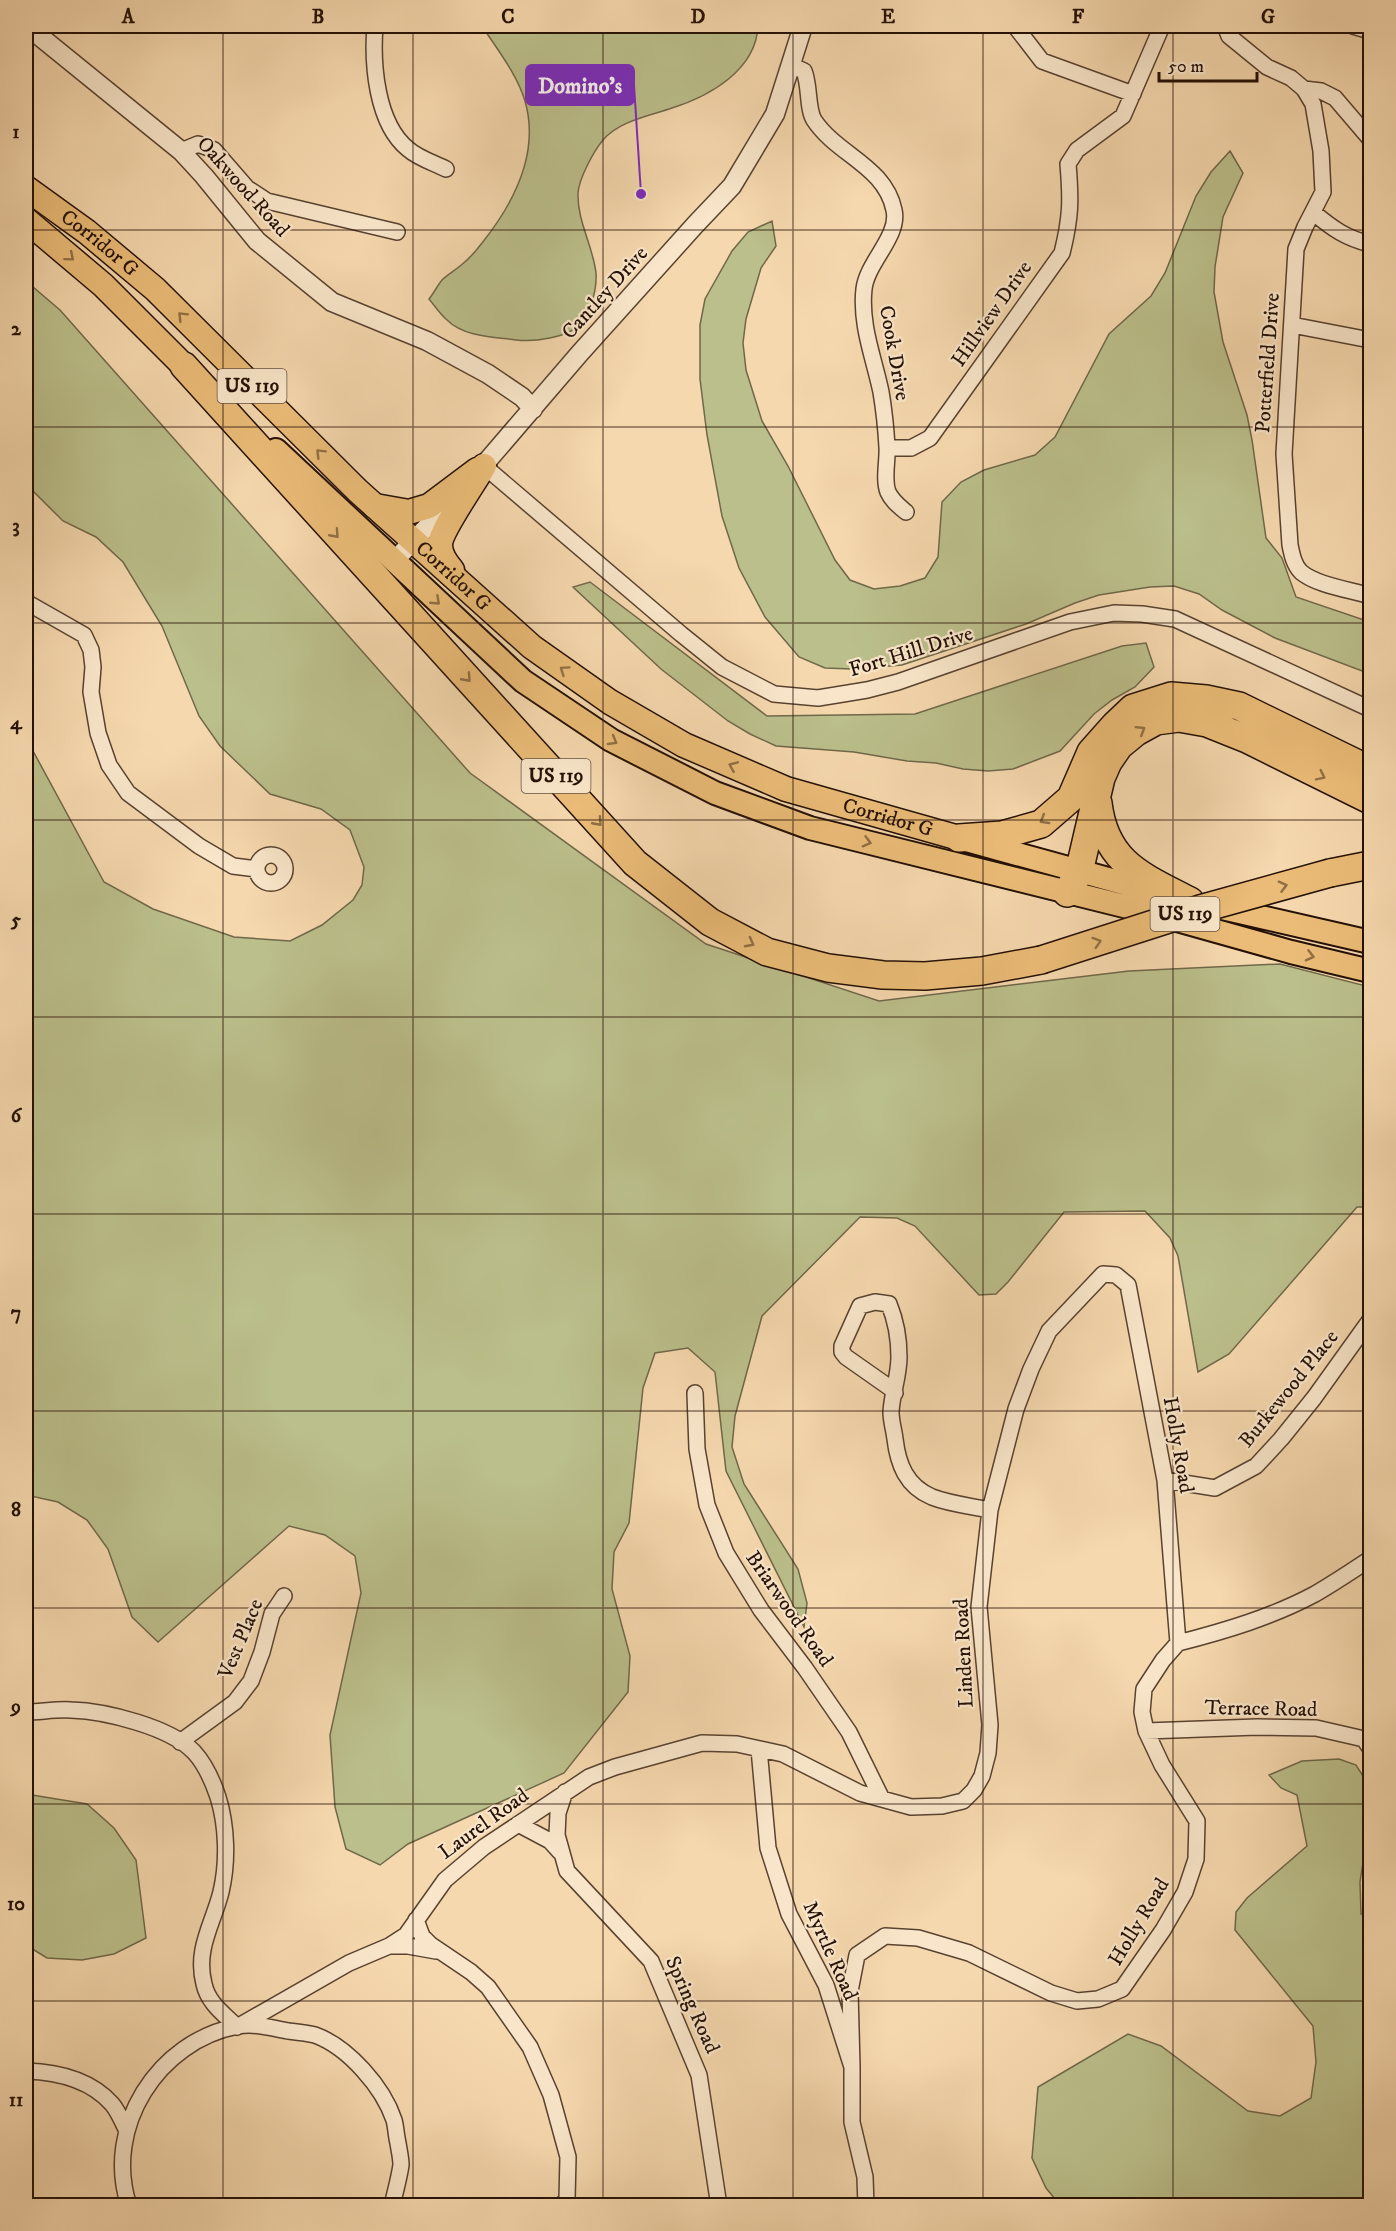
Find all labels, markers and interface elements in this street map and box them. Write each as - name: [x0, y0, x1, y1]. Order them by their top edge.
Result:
- text: A: [121, 5, 136, 30]
- text: B: [312, 5, 324, 30]
- text: C: [501, 5, 515, 30]
- text: D: [691, 5, 706, 30]
- text: E: [881, 5, 895, 30]
- text: F: [1072, 5, 1085, 30]
- text: G: [1261, 5, 1275, 30]
- scale bar: [1159, 45, 1256, 83]
- text: 50 m: [1168, 56, 1204, 78]
- callout: Domino's: [526, 65, 634, 105]
- text: Domino's: [538, 73, 623, 100]
- text: 1: [12, 120, 20, 145]
- street label: Oakwood Road: [191, 131, 295, 243]
- street label: Corridor G: [55, 204, 144, 283]
- street label: Cantley Drive: [556, 241, 654, 345]
- one-way arrow: [63, 250, 74, 261]
- street label: Hillview Drive: [946, 256, 1038, 372]
- street label: Potterfield Drive: [1250, 292, 1286, 434]
- street label: Cook Drive: [873, 303, 915, 403]
- one-way arrow: [178, 312, 189, 322]
- text: 2: [11, 317, 22, 342]
- road number: US 119: [218, 369, 286, 403]
- one-way arrow: [317, 450, 328, 461]
- text: 3: [12, 514, 20, 539]
- one-way arrow: [328, 527, 339, 538]
- street label: Corridor G: [410, 536, 497, 617]
- one-way arrow: [430, 594, 440, 605]
- street label: Fort Hill Drive: [846, 621, 976, 683]
- one-way arrow: [560, 666, 571, 677]
- one-way arrow: [460, 671, 471, 682]
- text: 4: [10, 711, 23, 736]
- one-way arrow: [1135, 725, 1145, 737]
- one-way arrow: [606, 733, 617, 745]
- road number: US 119: [522, 759, 590, 793]
- one-way arrow: [728, 761, 739, 773]
- one-way arrow: [1315, 768, 1326, 780]
- street label: Corridor G: [840, 793, 936, 843]
- one-way arrow: [1040, 813, 1051, 824]
- one-way arrow: [591, 815, 602, 826]
- one-way arrow: [861, 835, 871, 848]
- one-way arrow: [1277, 881, 1288, 893]
- road number: US 119: [1150, 897, 1220, 931]
- text: 5: [10, 908, 21, 933]
- one-way arrow: [743, 936, 754, 947]
- one-way arrow: [1091, 937, 1102, 950]
- one-way arrow: [1304, 949, 1314, 962]
- text: 6: [11, 1104, 23, 1129]
- text: 7: [11, 1301, 21, 1326]
- street label: Burkewood Place: [1234, 1325, 1345, 1453]
- street label: Holly Road: [1157, 1395, 1199, 1496]
- text: 8: [11, 1498, 21, 1523]
- street label: Briarwood Road: [739, 1546, 839, 1672]
- street label: Vest Place: [212, 1595, 270, 1684]
- street label: Linden Road: [948, 1597, 980, 1708]
- text: 9: [9, 1695, 21, 1720]
- street label: Terrace Road: [1204, 1695, 1318, 1723]
- street label: Laurel Road: [434, 1782, 535, 1865]
- street label: Holly Road: [1103, 1873, 1176, 1971]
- text: 10: [7, 1892, 25, 1917]
- street label: Myrtle Road: [797, 1897, 864, 2005]
- street label: Spring Road: [659, 1952, 725, 2058]
- text: 11: [9, 2088, 23, 2113]

